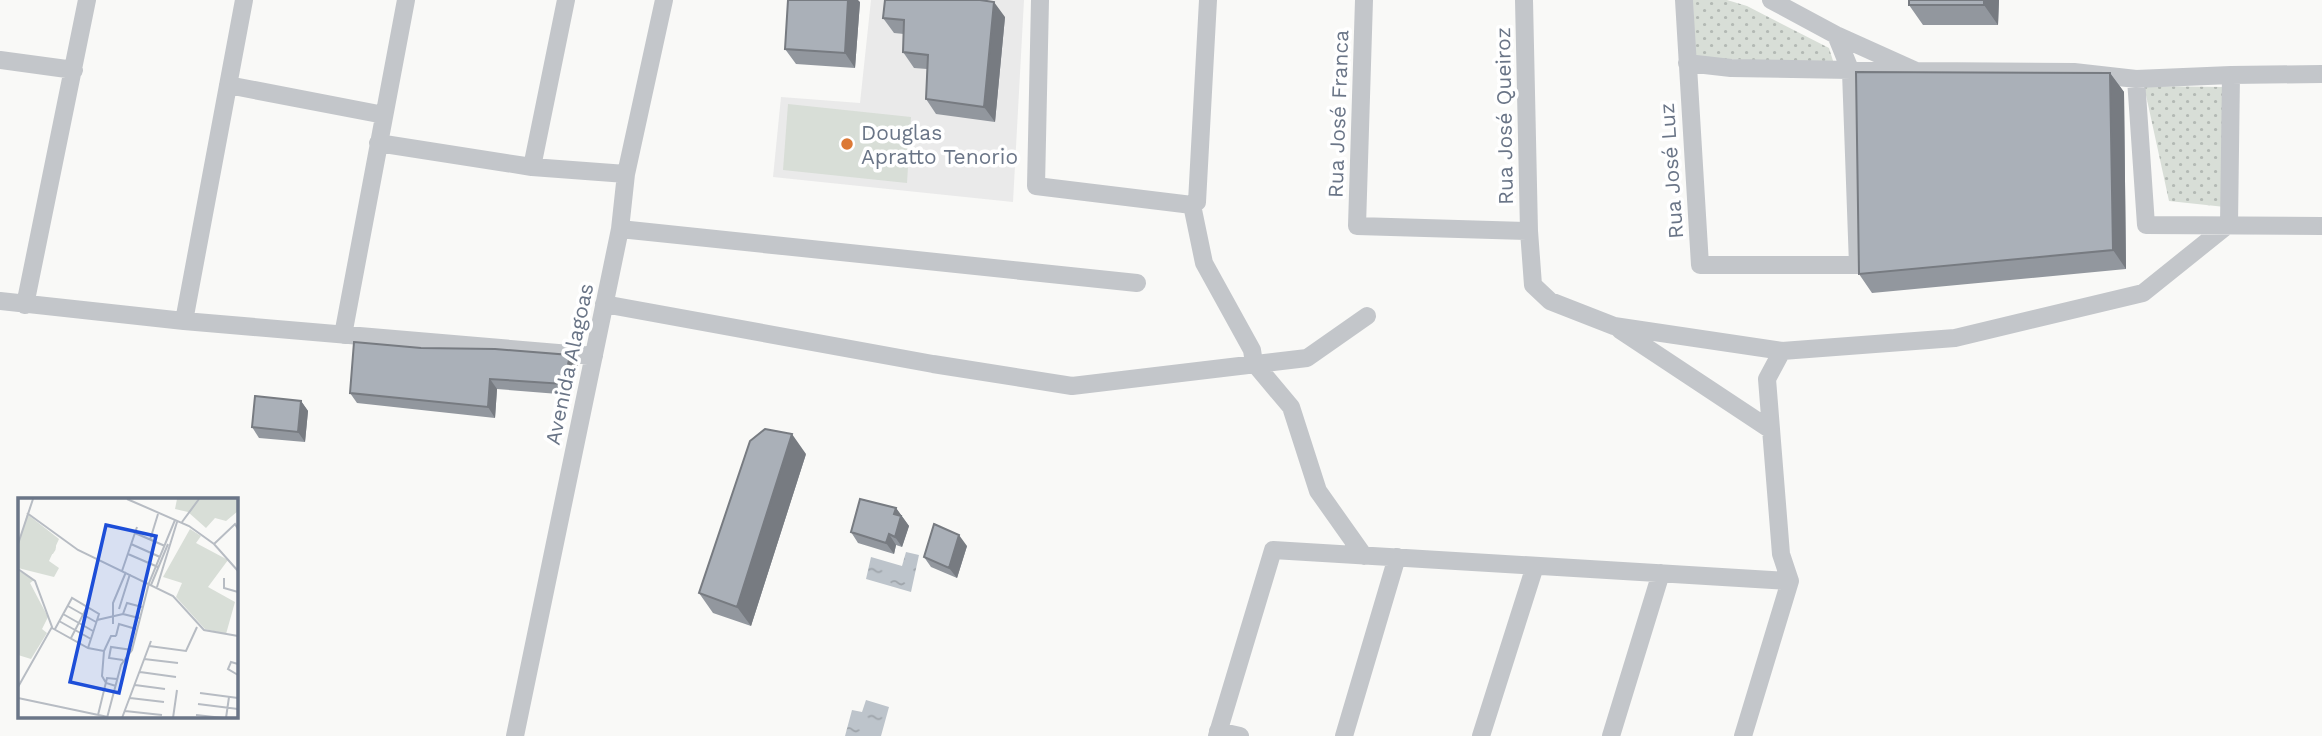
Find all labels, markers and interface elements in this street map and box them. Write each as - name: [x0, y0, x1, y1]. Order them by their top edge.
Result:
- street label: Rua José Queiroz: [1490, 27, 1518, 205]
- street label: Rua José Franca: [1323, 29, 1353, 198]
- street label: Rua José Luz: [1654, 102, 1688, 240]
- place label: Douglas Apratto Tenorio: [861, 120, 1018, 169]
- marker: Douglas Apratto Tenorio: [839, 136, 855, 152]
- street label: Avenida Alagoas: [540, 281, 598, 447]
- inset map: [18, 498, 238, 718]

